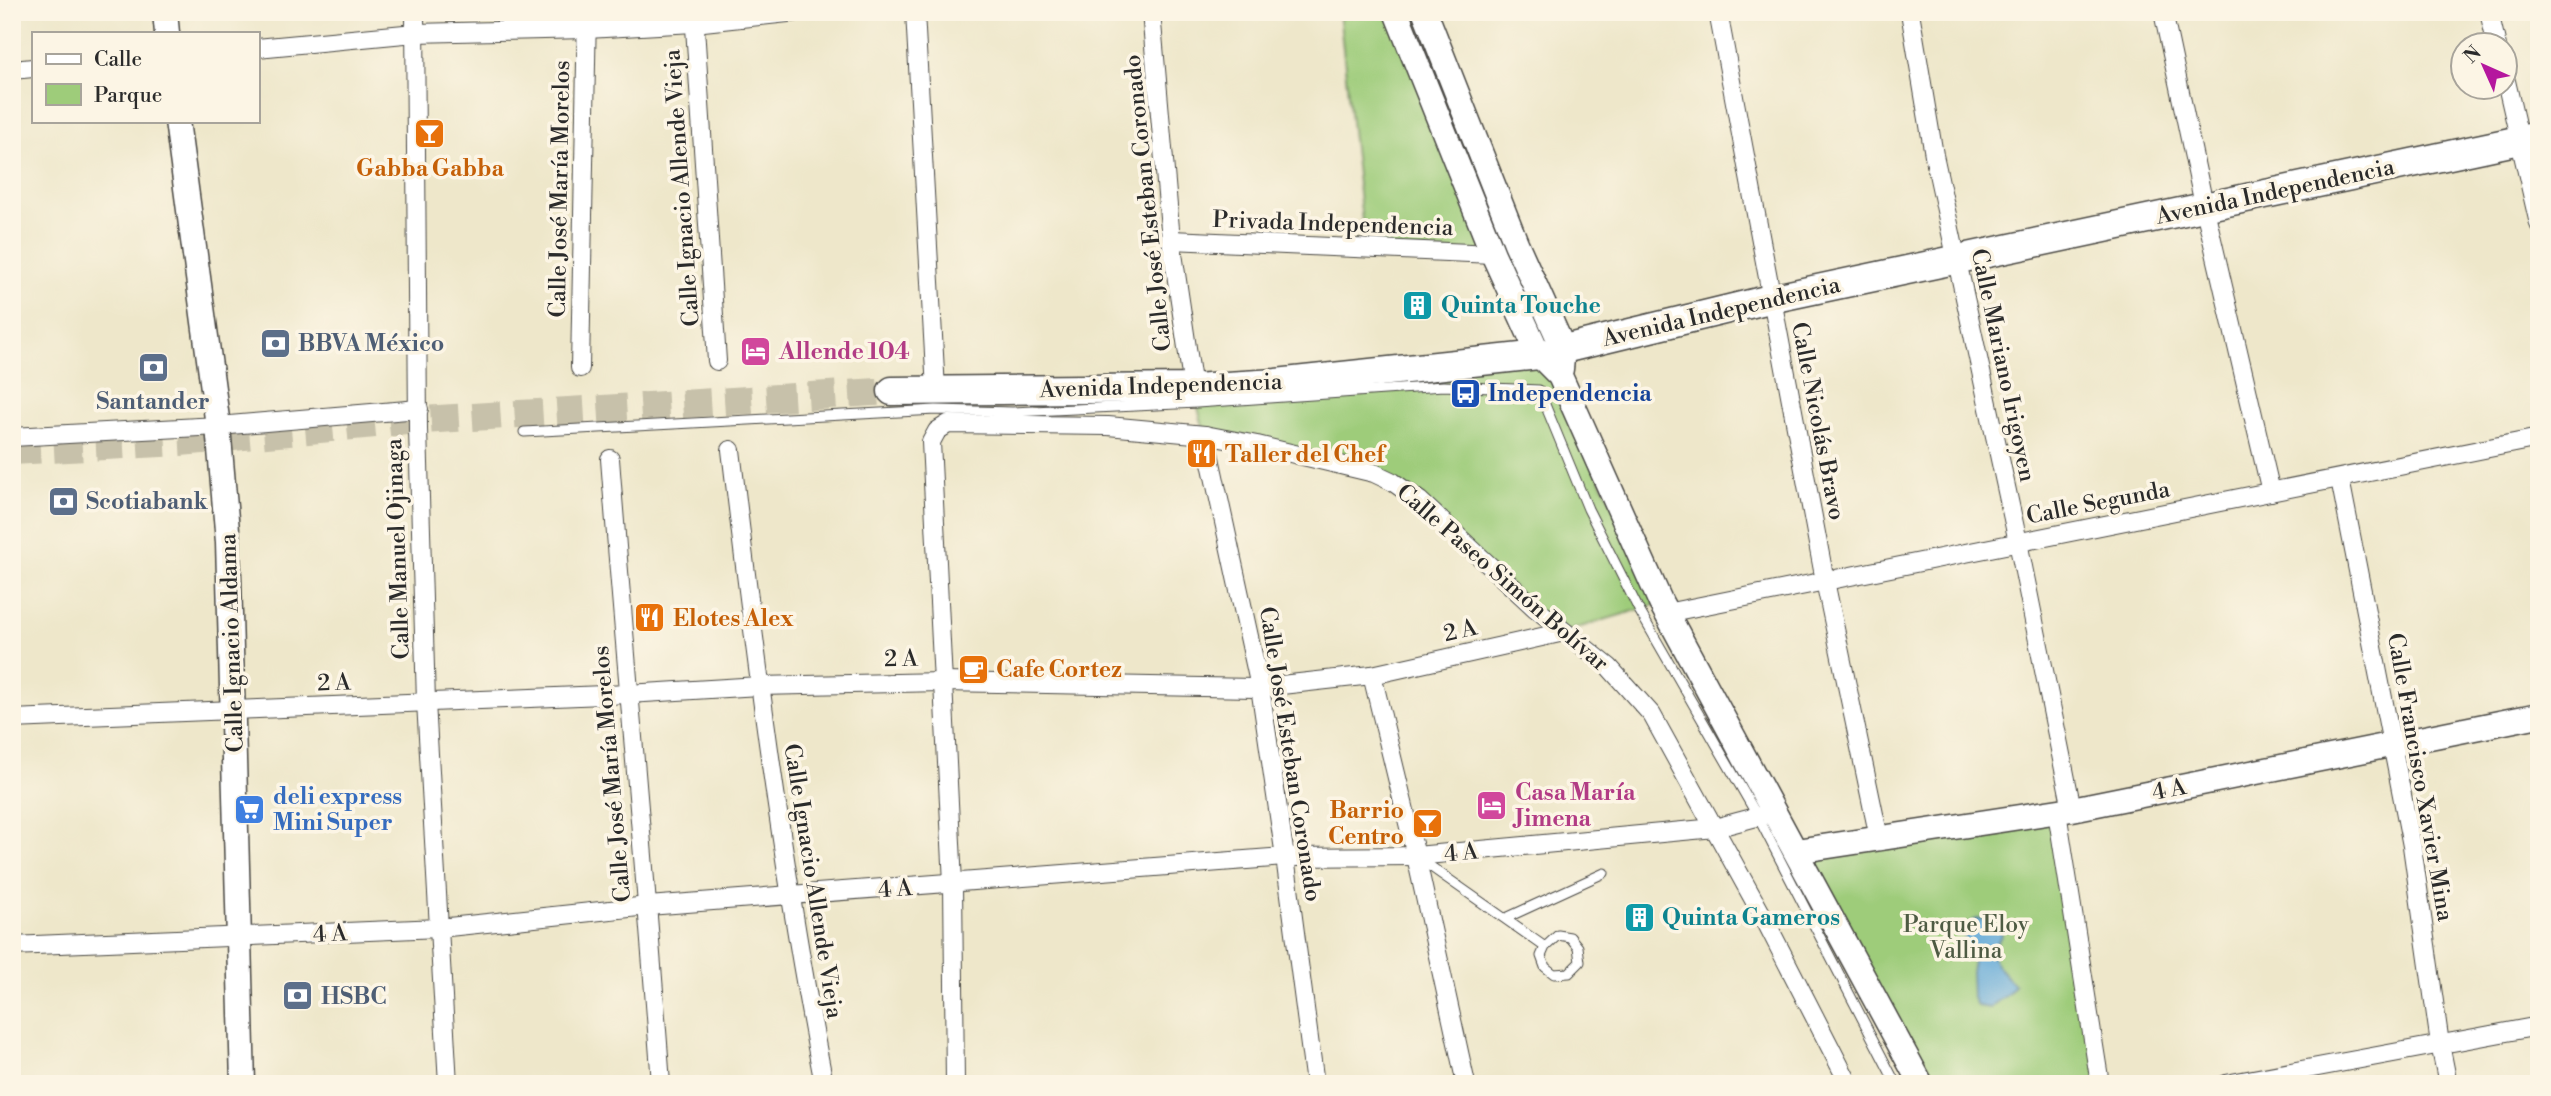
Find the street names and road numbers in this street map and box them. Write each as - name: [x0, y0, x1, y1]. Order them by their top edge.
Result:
- street label: Calle Ignacio Allende Vieja: [658, 48, 706, 328]
- street label: Calle José Esteban Coronado: [1118, 53, 1178, 353]
- street label: Calle José María Morelos: [544, 60, 576, 318]
- street label: Avenida Independencia: [2152, 153, 2397, 231]
- street label: Privada Independencia: [1212, 206, 1454, 242]
- street label: Calle Mariano Irigoyen: [1965, 246, 2041, 485]
- street label: Avenida Independencia: [1599, 271, 1843, 353]
- street label: Calle Nicolás Bravo: [1785, 320, 1851, 523]
- street label: Avenida Independencia: [1038, 368, 1283, 404]
- street label: Calle Manuel Ojinaga: [380, 437, 416, 660]
- street label: Calle Segunda: [2024, 475, 2173, 531]
- street label: Calle Paseo Simón Bolívar: [1391, 478, 1614, 677]
- street label: Calle Ignacio Aldama: [214, 533, 250, 753]
- street label: Calle José Esteban Coronado: [1253, 605, 1327, 904]
- street label: 2 A: [1441, 613, 1481, 648]
- street label: Calle Francisco Xavier Mina: [2381, 631, 2459, 924]
- street label: Calle José María Morelos: [587, 644, 637, 903]
- street label: 2 A: [884, 645, 919, 673]
- street label: 2 A: [317, 668, 353, 698]
- street label: Calle Ignacio Allende Vieja: [777, 742, 849, 1021]
- street label: 4 A: [2150, 773, 2190, 807]
- street label: 4 A: [1443, 837, 1481, 868]
- street label: 4 A: [877, 874, 914, 904]
- street label: 4 A: [312, 919, 349, 949]

